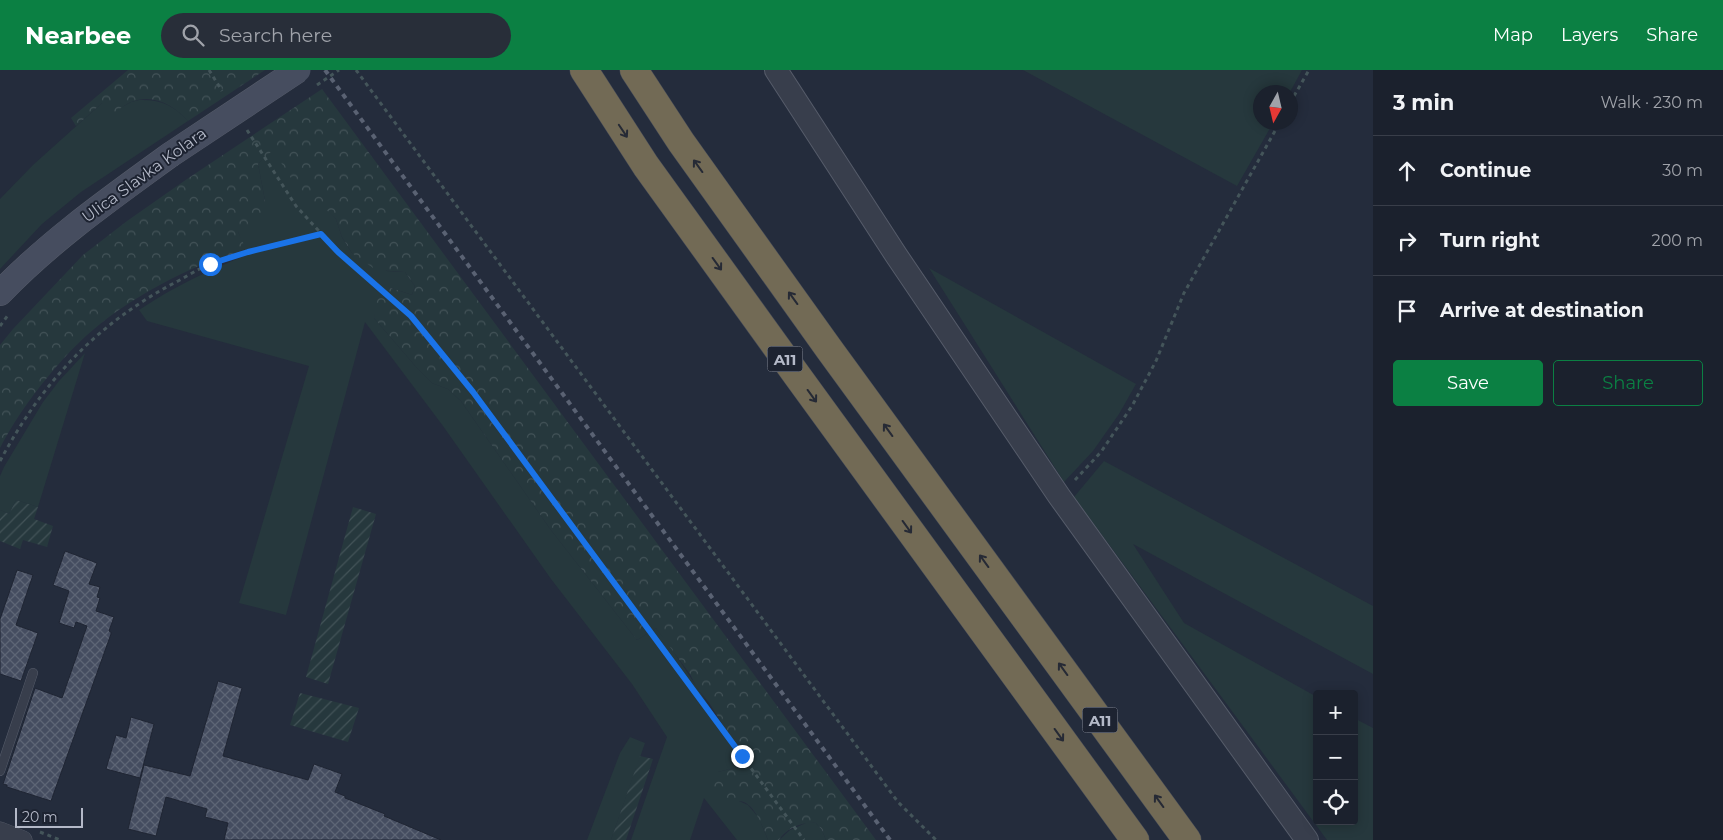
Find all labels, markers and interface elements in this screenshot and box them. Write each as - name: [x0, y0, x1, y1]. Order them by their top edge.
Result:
- search box: [161, 13, 511, 58]
- text: Nearbee: [25, 21, 131, 50]
- icon: search: [179, 21, 207, 49]
- text: Search here: [219, 24, 332, 47]
- text: Map: [1493, 24, 1533, 46]
- text: Layers: [1561, 24, 1618, 46]
- text: Share: [1646, 24, 1698, 46]
- north arrow: [1253, 85, 1298, 130]
- text: 3 min: [1393, 90, 1454, 115]
- text: Walk · 230 m: [1601, 93, 1703, 112]
- street label: Ulica Slavka Kolara: [78, 124, 210, 226]
- one-way arrow: [618, 124, 628, 138]
- icon: ahead: [1393, 157, 1421, 185]
- one-way arrow: [693, 159, 703, 173]
- text: Continue: [1440, 159, 1531, 182]
- text: 30 m: [1662, 161, 1703, 180]
- icon: right: [1393, 227, 1421, 255]
- text: Turn right: [1440, 229, 1540, 252]
- text: 200 m: [1652, 231, 1703, 250]
- route start: [199, 253, 222, 276]
- one-way arrow: [712, 257, 722, 271]
- one-way arrow: [788, 291, 798, 305]
- icon: arrive: [1393, 297, 1421, 325]
- text: Arrive at destination: [1440, 299, 1644, 322]
- road number: A11: [768, 346, 802, 372]
- button: Save: [1393, 360, 1543, 406]
- button: Share: [1553, 360, 1703, 406]
- one-way arrow: [806, 389, 817, 402]
- one-way arrow: [883, 423, 893, 437]
- one-way arrow: [902, 520, 912, 534]
- one-way arrow: [979, 554, 989, 568]
- one-way arrow: [1058, 662, 1068, 676]
- map controls: [1313, 690, 1358, 825]
- button: +: [1313, 690, 1358, 735]
- road number: A11: [1082, 708, 1118, 732]
- one-way arrow: [1053, 728, 1064, 741]
- button: −: [1313, 735, 1358, 780]
- route end: [731, 745, 754, 768]
- button: locate: [1313, 780, 1358, 825]
- one-way arrow: [1153, 795, 1164, 808]
- scale bar: [15, 805, 82, 828]
- text: 20 m: [22, 808, 58, 826]

